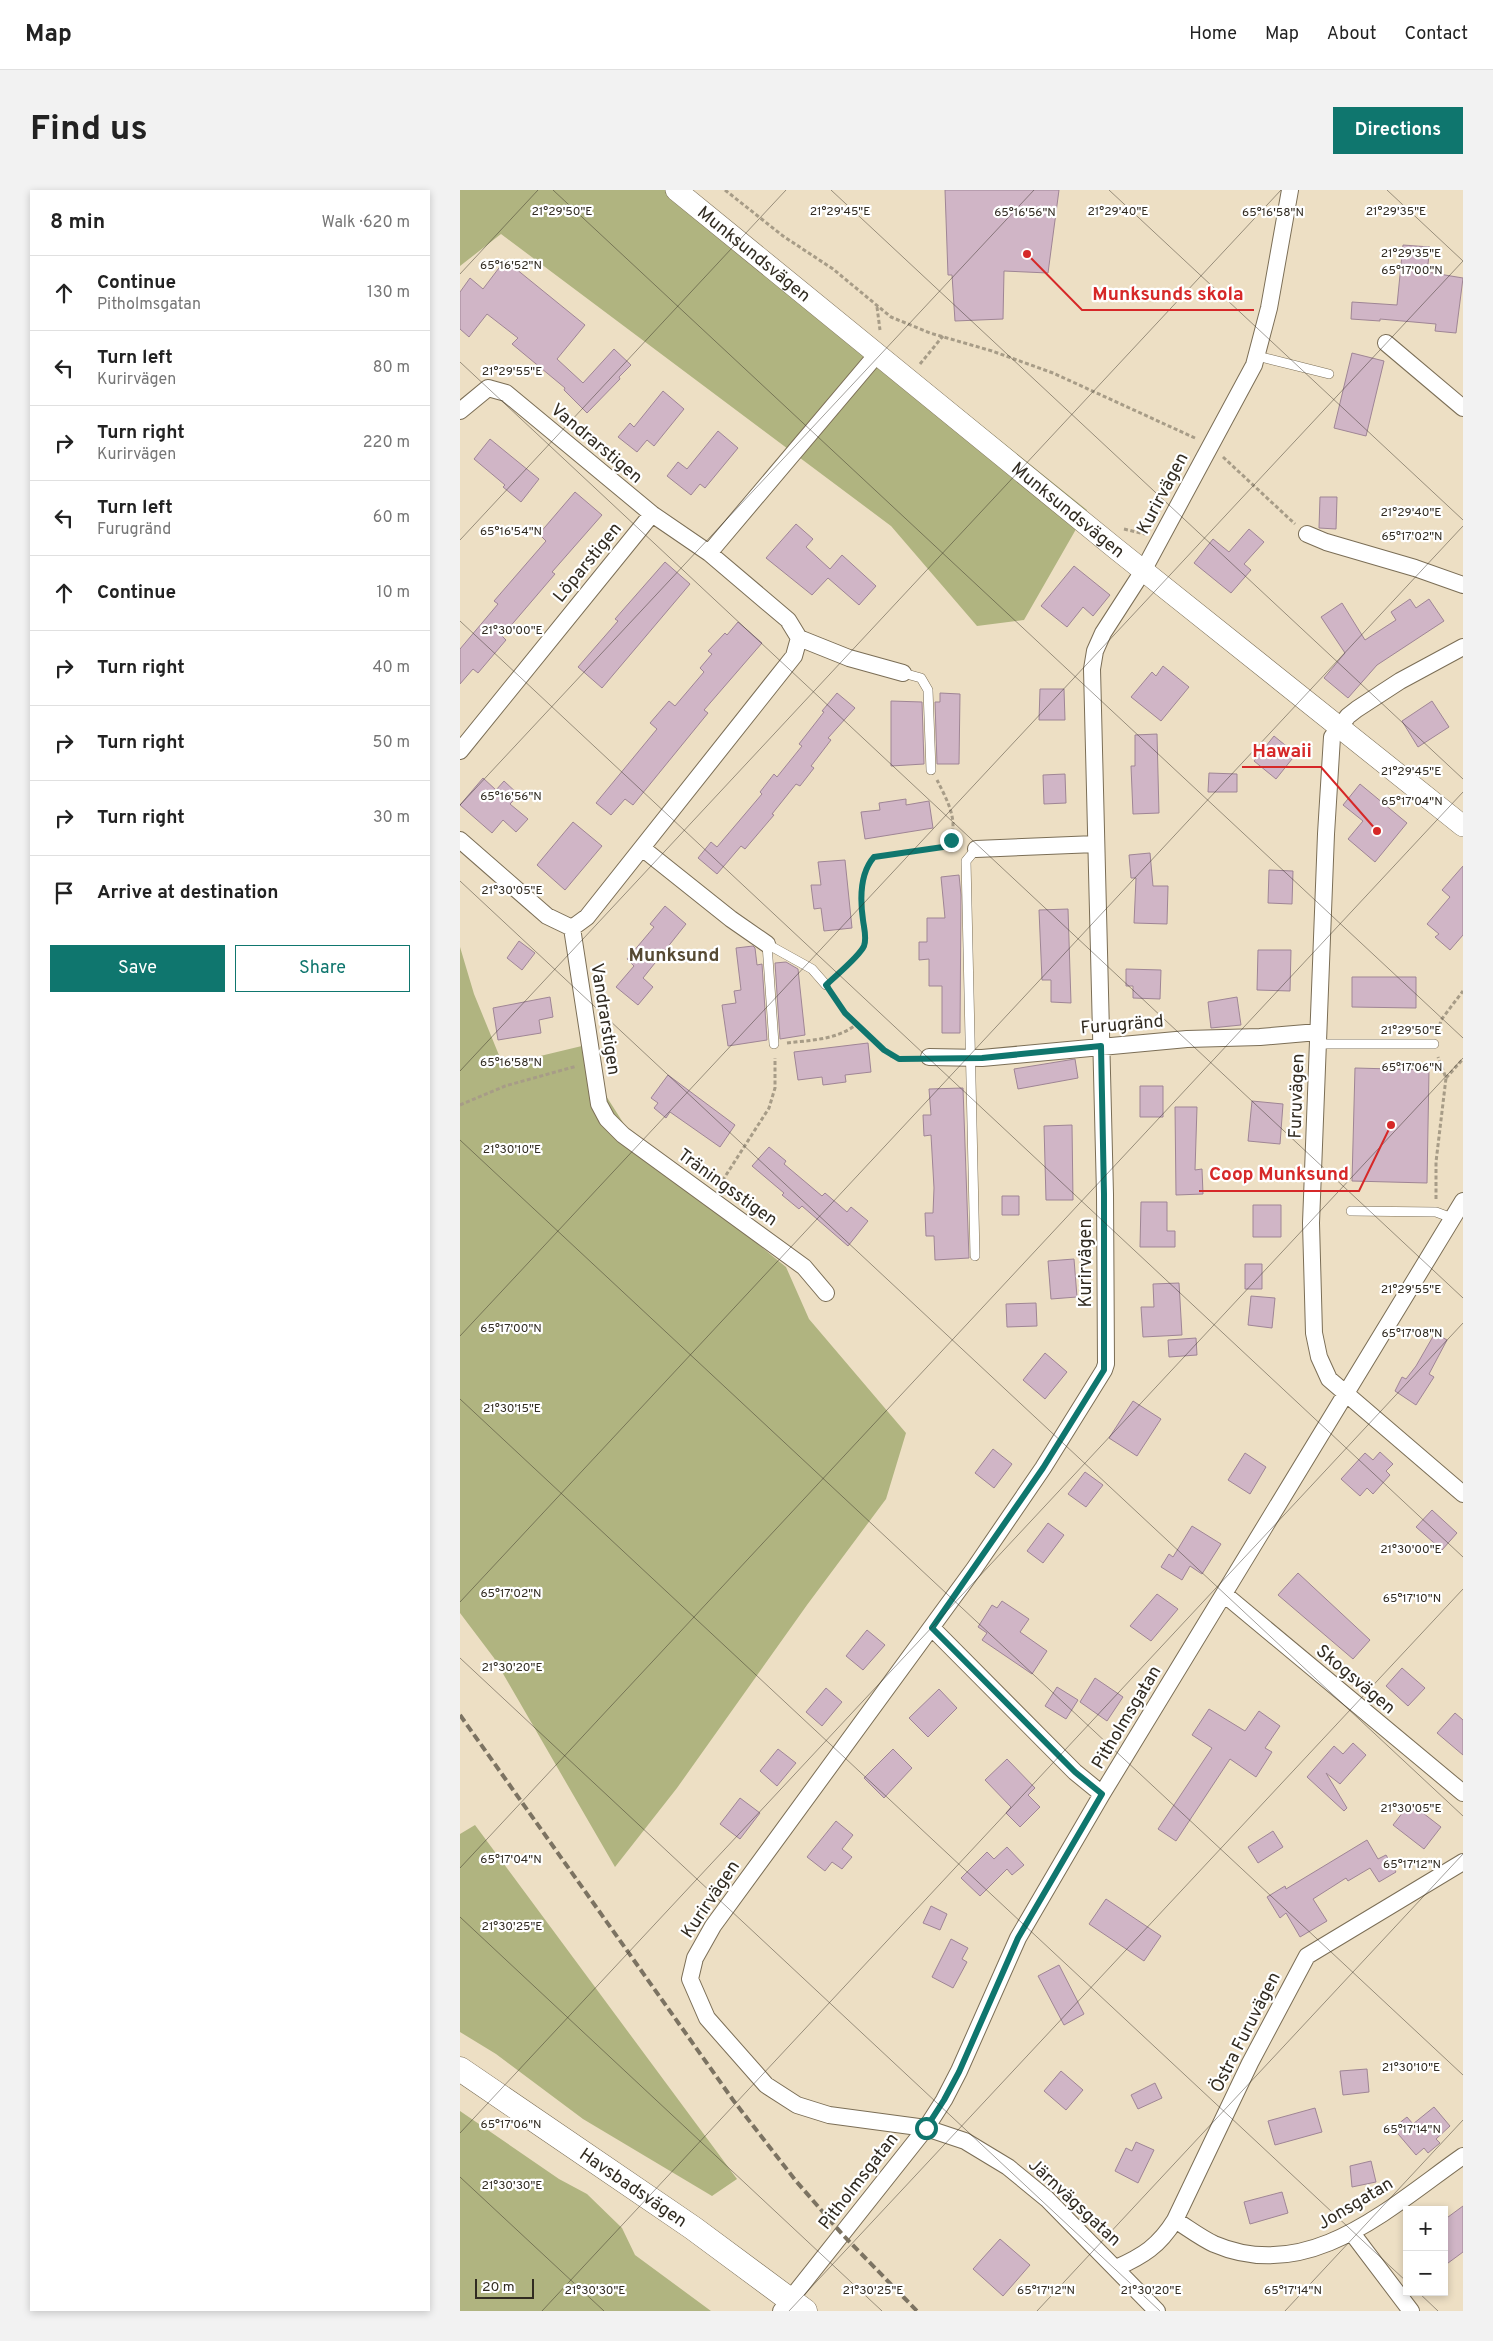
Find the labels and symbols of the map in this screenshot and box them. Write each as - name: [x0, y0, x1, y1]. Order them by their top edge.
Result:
- street label: Munksundsvägen: [692, 202, 815, 308]
- text: 21°29'50"E: [532, 204, 592, 220]
- text: 21°29'45"E: [810, 204, 870, 220]
- text: 21°29'40"E: [1088, 204, 1149, 220]
- text: 21°29'35"E: [1366, 204, 1426, 220]
- text: 65°16'56"N: [994, 205, 1056, 221]
- text: 65°16'58"N: [1242, 205, 1304, 221]
- text: 21°29'35"E: [1381, 246, 1441, 262]
- text: 65°16'52"N: [480, 258, 542, 274]
- text: 65°17'00"N: [1381, 263, 1443, 279]
- callout: Munksunds skola: [1082, 276, 1254, 310]
- text: Munksunds skola: [1092, 283, 1244, 307]
- text: 21°29'55"E: [482, 364, 542, 380]
- street label: Vandrarstigen: [545, 399, 647, 489]
- street label: Kurirvägen: [1132, 449, 1194, 538]
- street label: Munksundsvägen: [1006, 458, 1129, 564]
- text: 21°29'40"E: [1381, 505, 1442, 521]
- street label: Löparstigen: [549, 518, 627, 608]
- text: 65°16'54"N: [480, 524, 542, 540]
- text: 65°17'02"N: [1381, 529, 1443, 545]
- text: 21°30'00"E: [481, 623, 543, 639]
- callout: Hawaii: [1242, 733, 1321, 767]
- text: Hawaii: [1252, 740, 1312, 764]
- text: 21°29'45"E: [1381, 764, 1441, 780]
- text: 65°16'56"N: [480, 789, 542, 805]
- text: 65°17'04"N: [1381, 794, 1443, 810]
- route end: [940, 829, 963, 852]
- text: 21°30'05"E: [481, 883, 543, 899]
- district label: Munksund: [629, 944, 719, 968]
- street label: Vandrarstigen: [584, 962, 625, 1077]
- street label: Furugränd: [1080, 1010, 1165, 1041]
- text: 21°29'50"E: [1381, 1023, 1441, 1039]
- street label: Furuvägen: [1285, 1053, 1310, 1139]
- text: 65°16'58"N: [480, 1055, 542, 1071]
- text: 65°17'06"N: [1382, 1060, 1443, 1076]
- text: 21°30'10"E: [483, 1142, 541, 1158]
- street label: Träningsstigen: [673, 1144, 782, 1232]
- callout: Coop Munksund: [1199, 1157, 1359, 1191]
- text: Coop Munksund: [1209, 1163, 1349, 1187]
- street label: Kurirvägen: [1075, 1218, 1098, 1308]
- text: 21°29'55"E: [1381, 1282, 1441, 1298]
- text: 65°17'00"N: [480, 1321, 542, 1337]
- text: 65°17'08"N: [1381, 1326, 1443, 1342]
- text: 21°30'15"E: [483, 1401, 541, 1417]
- text: 21°30'00"E: [1380, 1542, 1442, 1558]
- text: 65°17'02"N: [480, 1586, 542, 1602]
- text: 65°17'10"N: [1383, 1591, 1441, 1607]
- street label: Skogsvägen: [1311, 1640, 1399, 1720]
- text: 21°30'20"E: [481, 1660, 543, 1676]
- street label: Pitholmsgatan: [1087, 1662, 1167, 1774]
- text: 21°30'05"E: [1380, 1801, 1442, 1817]
- text: 65°17'04"N: [480, 1852, 542, 1868]
- street label: Kurirvägen: [677, 1856, 746, 1943]
- text: 65°17'12"N: [1383, 1857, 1441, 1873]
- text: 21°30'25"E: [482, 1919, 542, 1935]
- street label: Östra Furuvägen: [1204, 1967, 1287, 2097]
- text: 21°30'10"E: [1382, 2060, 1440, 2076]
- text: 65°17'06"N: [481, 2117, 542, 2133]
- route start: [915, 2117, 938, 2140]
- text: 65°17'14"N: [1383, 2122, 1441, 2138]
- street label: Pitholmsgatan: [814, 2129, 904, 2235]
- street label: Havsbadsvägen: [574, 2144, 691, 2234]
- street label: Järnvägsgatan: [1023, 2154, 1125, 2252]
- street label: Jonsgatan: [1314, 2173, 1398, 2236]
- text: 21°30'30"E: [482, 2178, 542, 2194]
- scale bar: [475, 2276, 534, 2299]
- text: 21°30'30"E: [565, 2283, 625, 2299]
- text: 21°30'25"E: [843, 2283, 903, 2299]
- text: 65°17'12"N: [1017, 2283, 1075, 2299]
- text: 21°30'20"E: [1120, 2283, 1182, 2299]
- text: 65°17'14"N: [1264, 2283, 1322, 2299]

